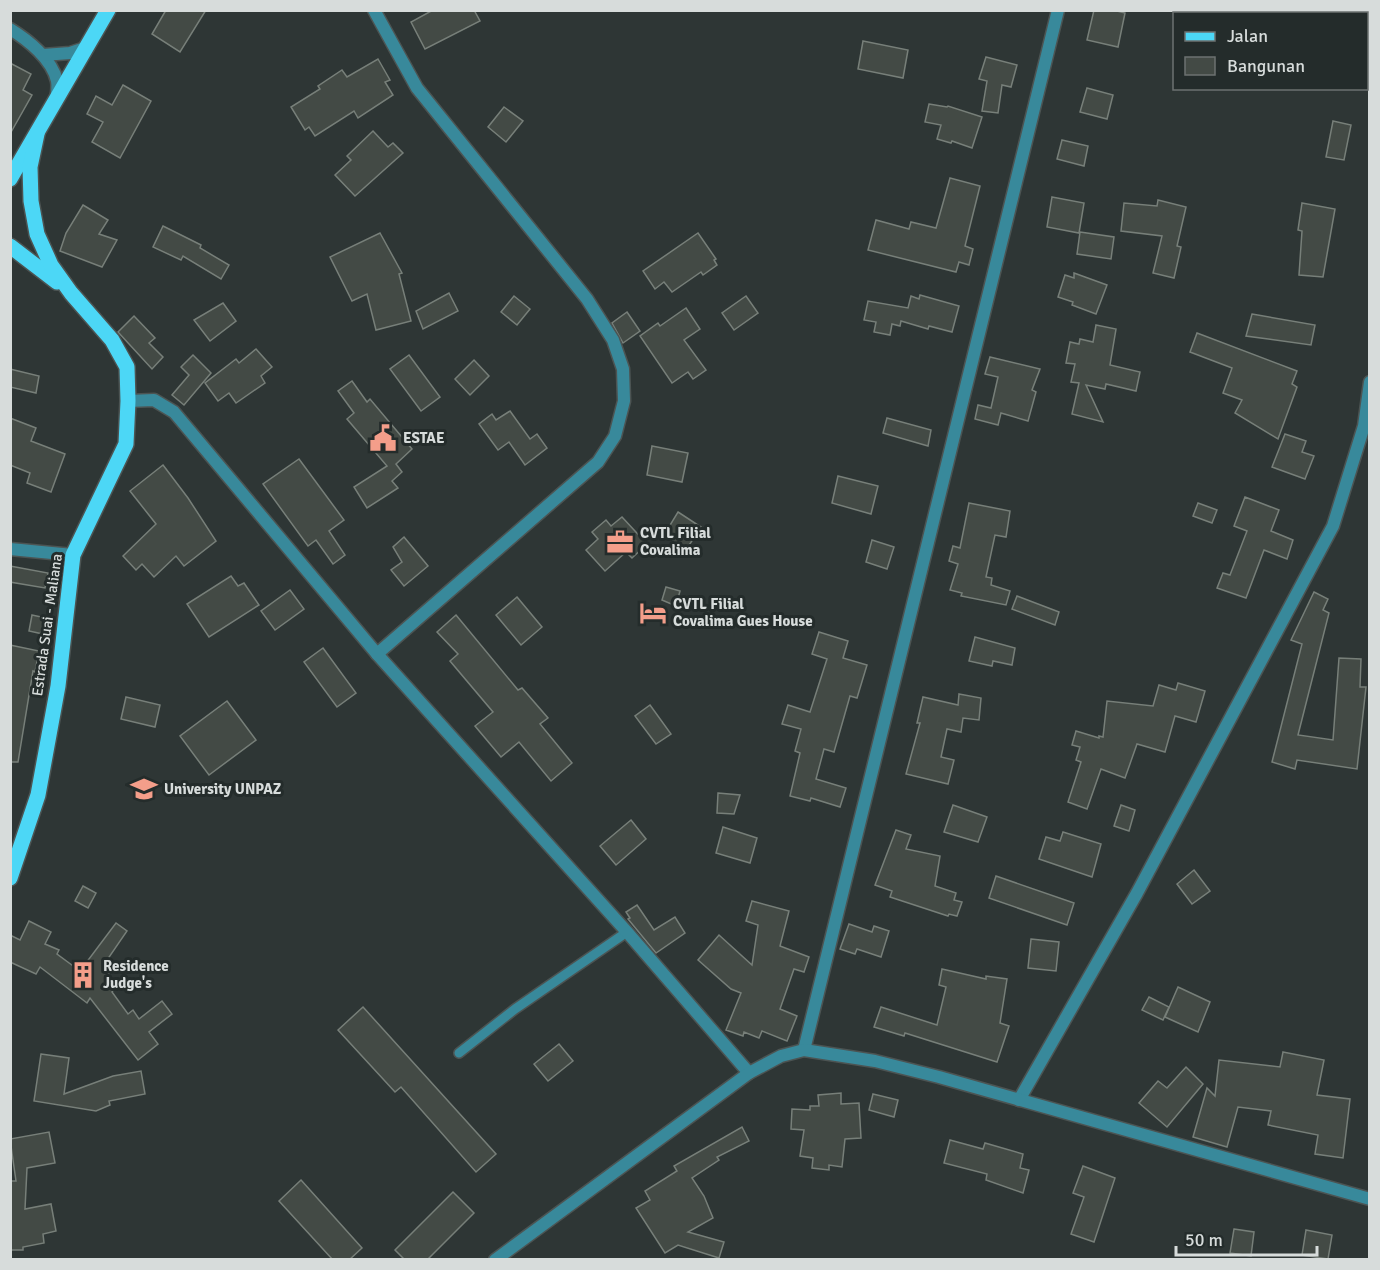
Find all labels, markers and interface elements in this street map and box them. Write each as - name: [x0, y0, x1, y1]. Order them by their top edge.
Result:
- legend: [1173, 12, 1368, 90]
- text: Jalan: [1227, 25, 1268, 47]
- text: Bangunan: [1227, 55, 1305, 77]
- public building icon: ESTAE: [368, 423, 398, 453]
- place label: ESTAE: [403, 429, 445, 447]
- place label: CVTL Filial Covalima: [640, 524, 711, 559]
- office icon: CVTL Filial Covalima: [605, 527, 635, 557]
- street label: Estrada Suai - Maliana: [28, 553, 66, 697]
- place label: CVTL Filial Covalima Gues House: [673, 595, 813, 630]
- hotel icon: CVTL Filial Covalima Gues House: [638, 598, 668, 628]
- school or university icon: University UNPAZ: [129, 774, 159, 804]
- place label: University UNPAZ: [164, 780, 282, 798]
- place label: Residence Judge's: [103, 957, 169, 992]
- building icon: Residence Judge's: [68, 960, 98, 990]
- scale bar: [1176, 1219, 1317, 1257]
- text: 50 m: [1185, 1229, 1223, 1251]

